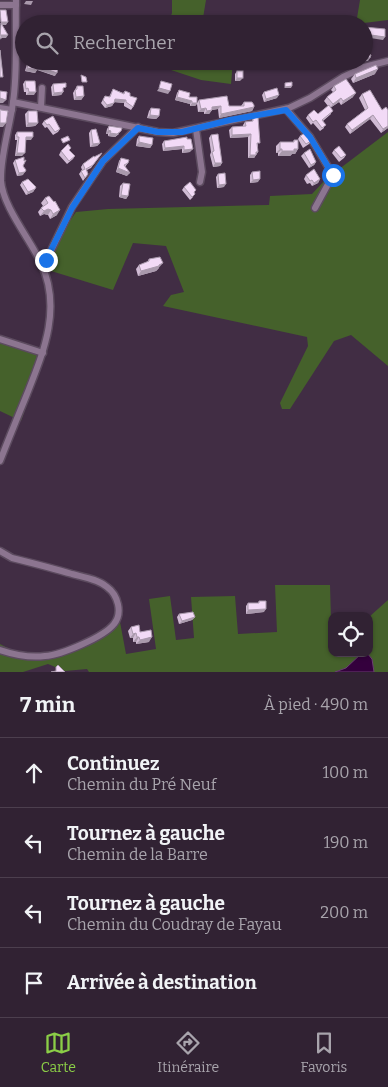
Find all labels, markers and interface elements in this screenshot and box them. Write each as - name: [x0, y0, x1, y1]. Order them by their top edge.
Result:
- search box: [15, 15, 373, 70]
- icon: search: [33, 29, 61, 57]
- text: Rechercher: [73, 31, 175, 54]
- route start: [322, 164, 345, 187]
- route end: [35, 249, 58, 272]
- map controls: [328, 612, 373, 657]
- button: locate: [328, 612, 373, 657]
- text: 7 min: [20, 692, 75, 718]
- text: À pied · 490 m: [264, 695, 368, 714]
- text: Continuez: [67, 752, 160, 775]
- icon: ahead: [20, 759, 48, 787]
- text: 100 m: [323, 763, 368, 782]
- text: Chemin du Pré Neuf: [67, 775, 216, 794]
- text: Tournez à gauche: [67, 822, 225, 845]
- icon: left: [20, 829, 48, 857]
- text: 190 m: [323, 833, 368, 852]
- text: Chemin de la Barre: [67, 845, 208, 864]
- text: Tournez à gauche: [67, 892, 225, 915]
- icon: left: [20, 899, 48, 927]
- text: 200 m: [320, 903, 368, 922]
- text: Chemin du Coudray de Fayau: [67, 915, 282, 934]
- icon: arrive: [20, 969, 48, 997]
- text: Arrivée à destination: [67, 971, 257, 994]
- tab: Carte: [41, 1029, 76, 1076]
- tab: Itinéraire: [157, 1029, 219, 1076]
- tab: Favoris: [300, 1029, 347, 1076]

